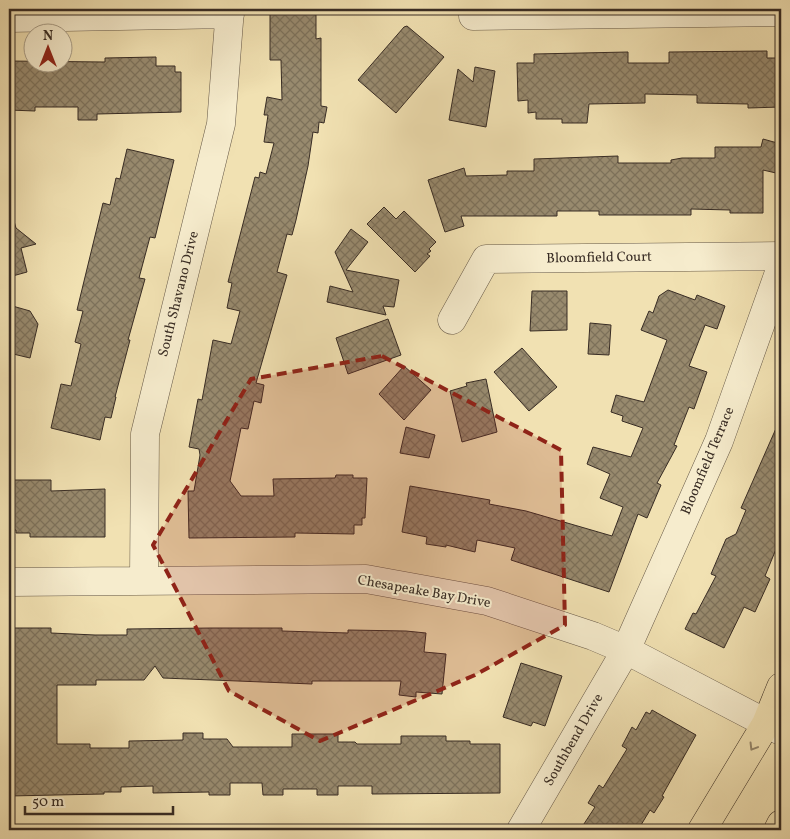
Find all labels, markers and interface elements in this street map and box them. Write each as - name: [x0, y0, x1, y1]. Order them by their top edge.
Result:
- north arrow: [22, 22, 72, 72]
- text: N: [43, 27, 53, 46]
- street label: South Shavano Drive: [154, 229, 204, 359]
- street label: Bloomfield Court: [546, 248, 652, 268]
- street label: Bloomfield Terrace: [677, 404, 739, 518]
- street label: Chesapeake Bay Drive: [356, 571, 492, 613]
- street label: Southbend Drive: [540, 690, 608, 790]
- one-way arrow: [749, 742, 759, 751]
- scale bar: [25, 784, 172, 816]
- text: 50 m: [32, 792, 64, 813]

